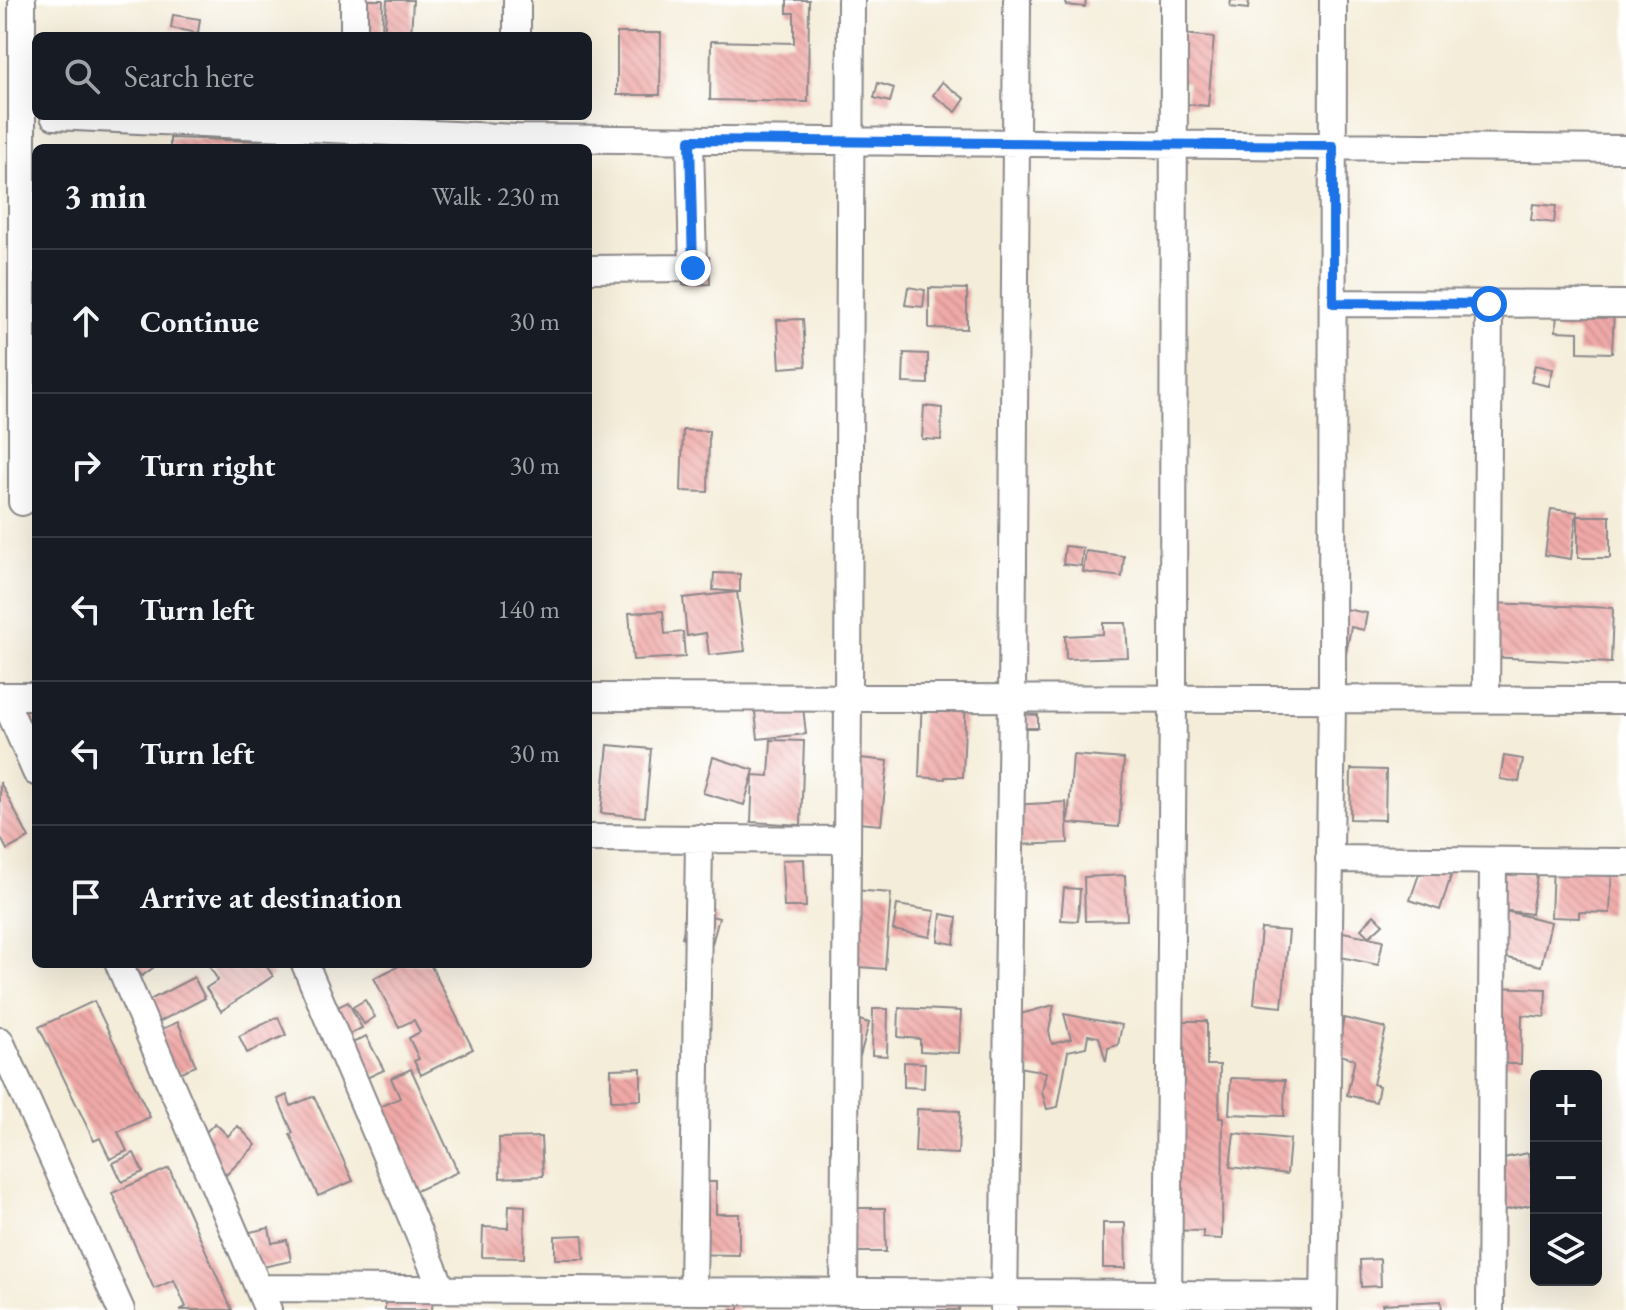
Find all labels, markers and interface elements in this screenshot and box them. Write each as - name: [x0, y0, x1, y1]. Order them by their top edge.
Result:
- search box: [32, 32, 592, 120]
- icon: search: [60, 54, 104, 98]
- text: Search here: [124, 57, 254, 96]
- text: 3 min: [64, 174, 147, 218]
- text: Walk · 230 m: [432, 179, 560, 213]
- route end: [675, 250, 711, 286]
- route start: [1471, 286, 1507, 322]
- icon: ahead: [64, 299, 108, 343]
- text: Continue: [140, 302, 259, 341]
- text: 30 m: [510, 304, 560, 338]
- icon: right: [64, 443, 108, 487]
- text: Turn right: [140, 446, 276, 485]
- text: 30 m: [510, 448, 560, 482]
- icon: left: [64, 587, 108, 631]
- text: Turn left: [140, 590, 254, 629]
- text: 140 m: [497, 592, 560, 626]
- icon: left: [64, 731, 108, 775]
- text: Turn left: [140, 734, 254, 773]
- text: 30 m: [510, 736, 560, 770]
- icon: arrive: [64, 875, 108, 919]
- text: Arrive at destination: [140, 878, 402, 917]
- map controls: [1530, 1070, 1602, 1286]
- button: +: [1530, 1070, 1602, 1142]
- button: −: [1530, 1142, 1602, 1214]
- button: layers: [1530, 1214, 1602, 1286]

